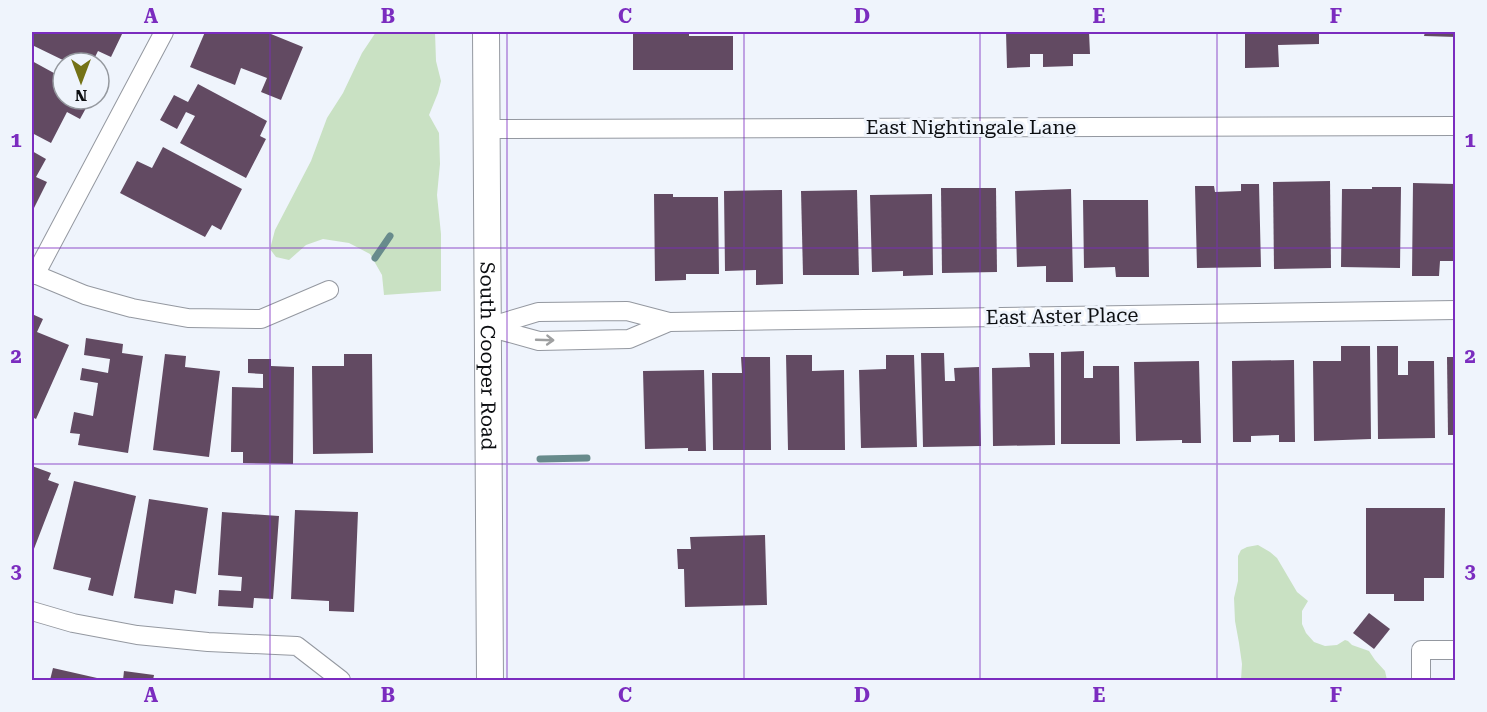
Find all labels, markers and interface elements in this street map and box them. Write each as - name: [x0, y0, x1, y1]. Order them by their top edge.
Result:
- text: A: [144, 4, 159, 28]
- text: B: [381, 4, 395, 28]
- text: C: [618, 4, 632, 28]
- text: D: [854, 4, 870, 28]
- text: E: [1093, 4, 1106, 28]
- text: F: [1330, 4, 1342, 28]
- north arrow: [51, 51, 111, 111]
- text: N: [75, 86, 87, 105]
- street label: East Nightingale Lane: [866, 115, 1076, 139]
- text: 1: [10, 128, 22, 152]
- text: 1: [1464, 128, 1476, 152]
- street label: South Cooper Road: [475, 262, 501, 451]
- street label: East Aster Place: [985, 303, 1139, 329]
- one-way arrow: [535, 335, 554, 346]
- text: 2: [10, 344, 22, 368]
- text: 2: [1464, 344, 1476, 368]
- text: 3: [10, 559, 22, 583]
- text: 3: [1464, 559, 1476, 583]
- text: A: [144, 683, 159, 707]
- text: B: [381, 683, 395, 707]
- text: C: [618, 683, 632, 707]
- text: D: [854, 683, 870, 707]
- text: E: [1093, 683, 1106, 707]
- text: F: [1330, 683, 1342, 707]

